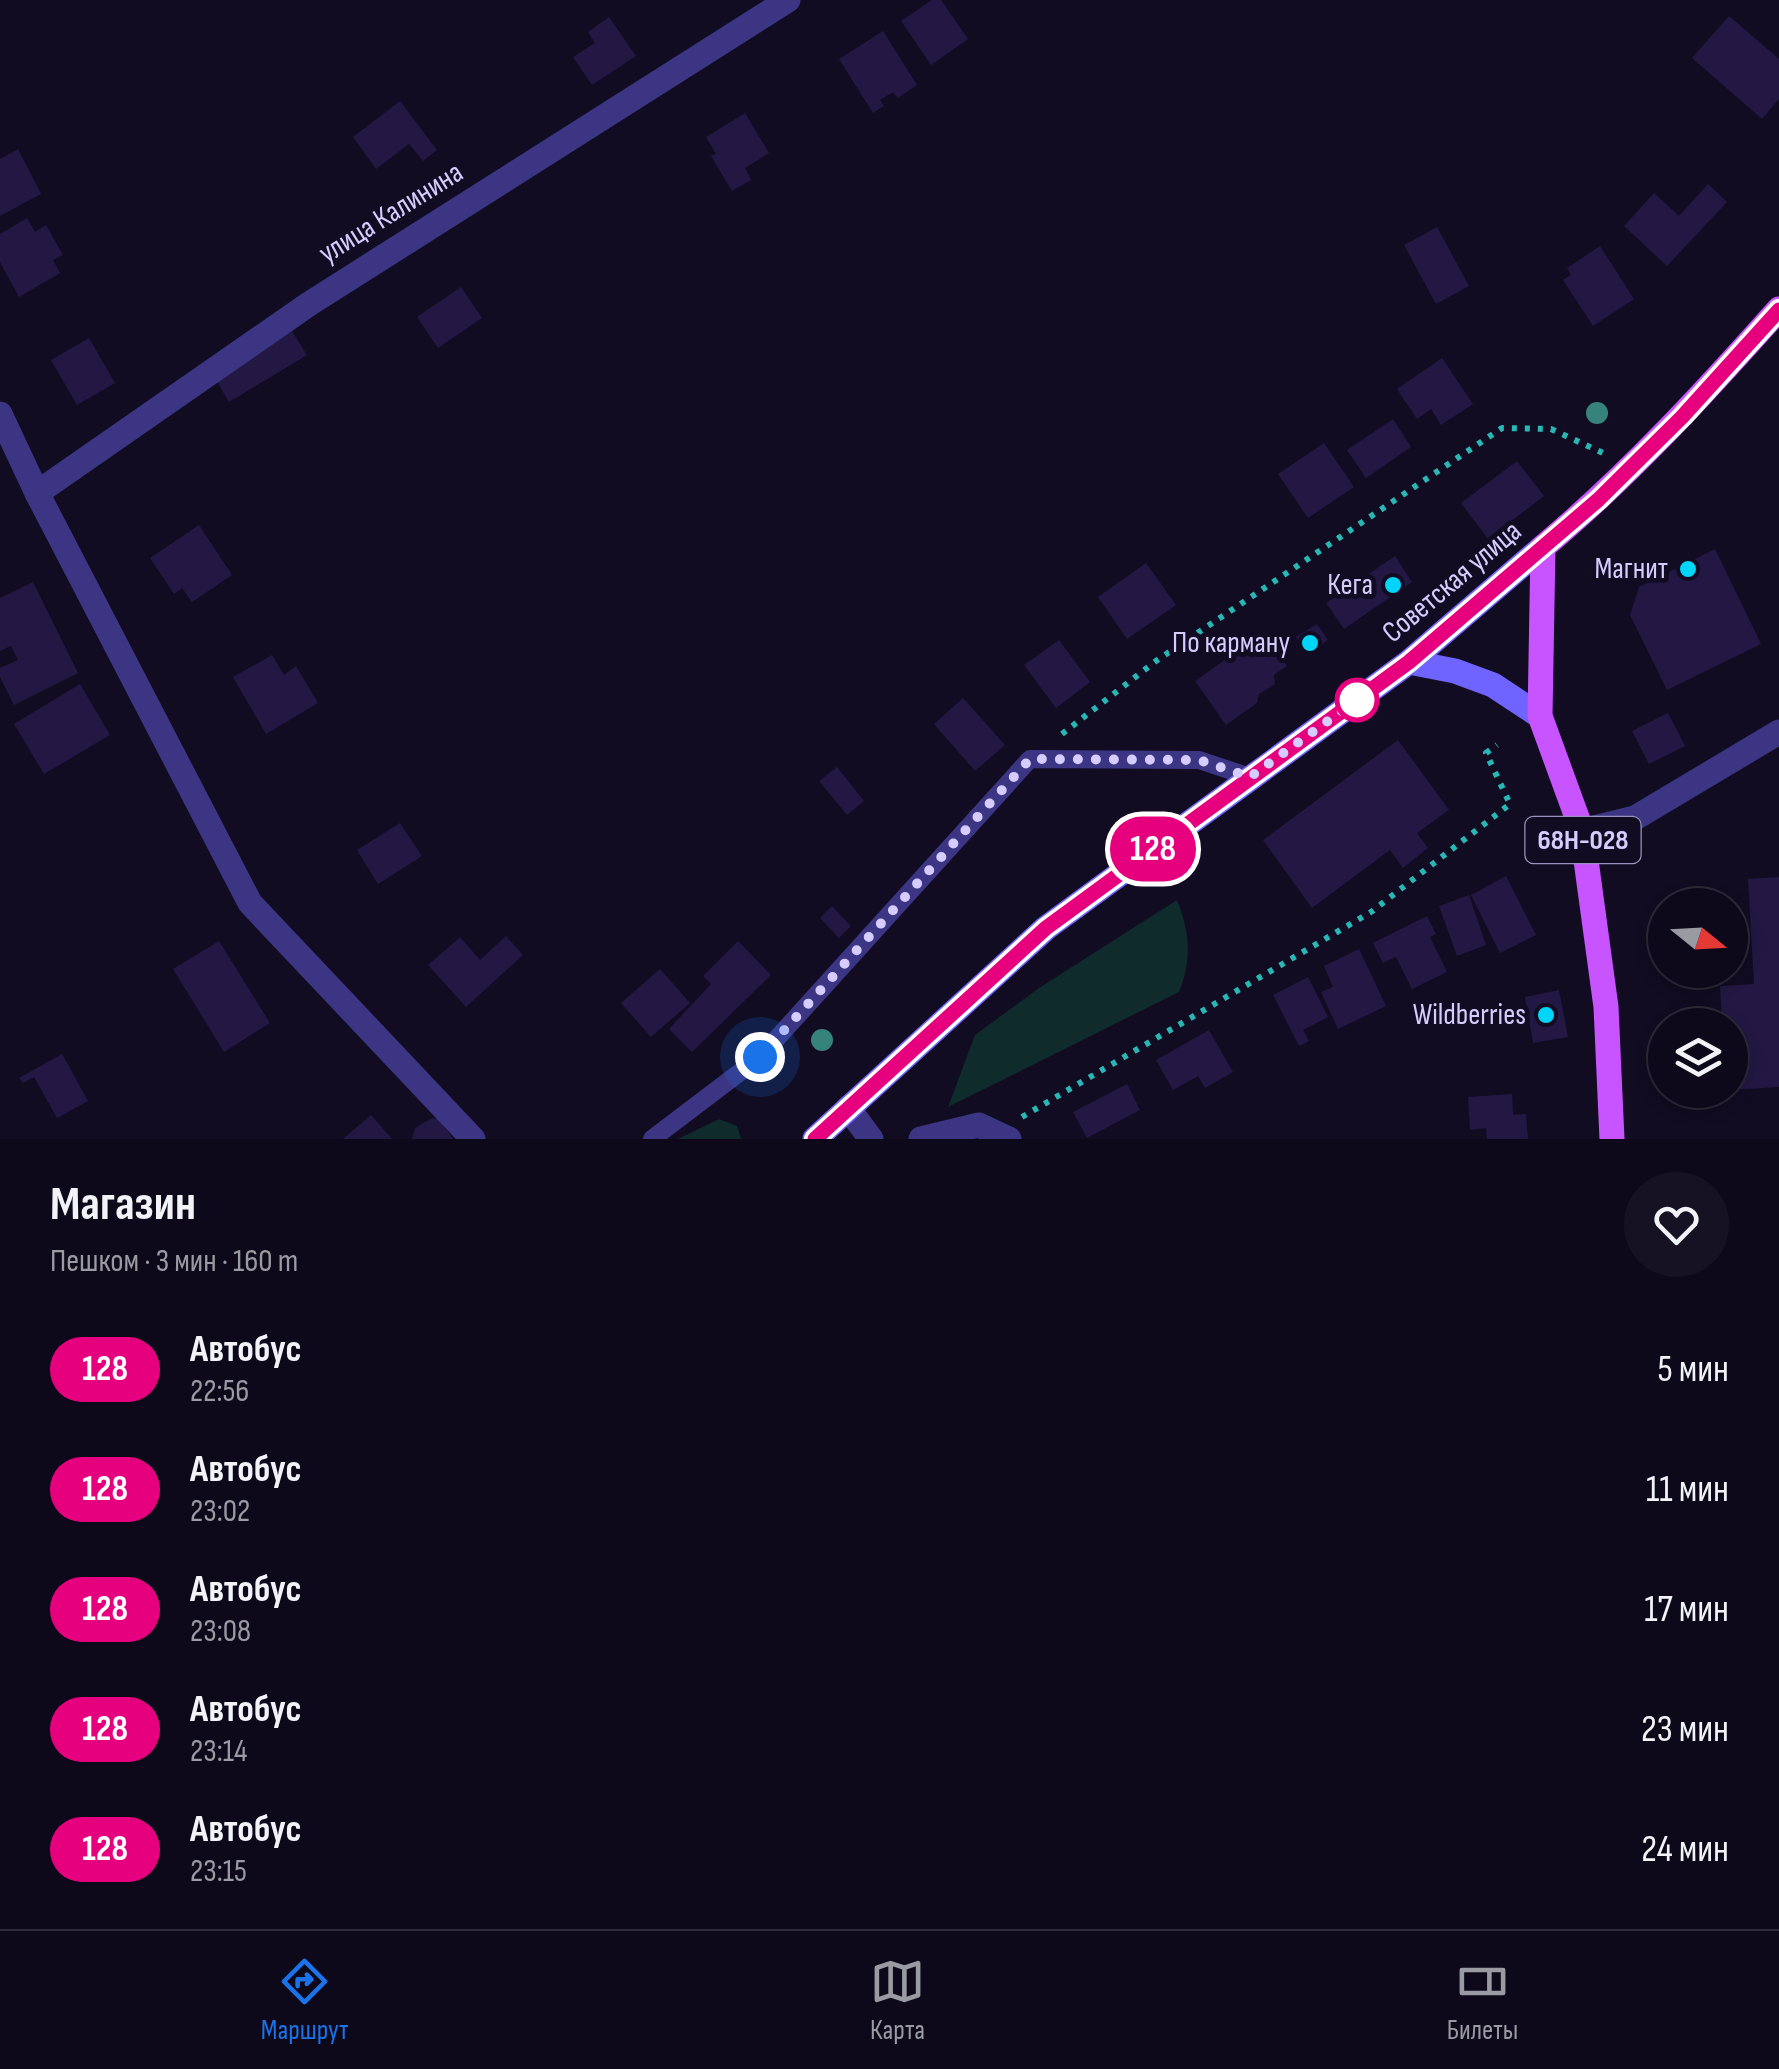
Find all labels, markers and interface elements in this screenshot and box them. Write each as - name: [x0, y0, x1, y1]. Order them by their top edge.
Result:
- street label: улица Калинина: [312, 155, 470, 271]
- street label: Советская улица: [1375, 513, 1529, 651]
- place label: Магнит: [1594, 551, 1668, 587]
- marker: Магнит: [1677, 558, 1699, 580]
- place label: Кега: [1327, 567, 1373, 603]
- marker: Кега: [1382, 574, 1404, 596]
- place label: По карману: [1172, 625, 1290, 661]
- marker: По карману: [1299, 632, 1321, 654]
- unlabelled marker: [1336, 679, 1378, 721]
- line badge: 128: [1096, 816, 1210, 882]
- road number: 68Н-028: [1526, 817, 1640, 863]
- text: 128: [1130, 828, 1176, 871]
- north arrow: [1648, 888, 1748, 988]
- map controls: [1648, 888, 1748, 1108]
- place label: Wildberries: [1413, 997, 1526, 1033]
- marker: Wildberries: [1535, 1004, 1557, 1026]
- button: layers: [1648, 1008, 1748, 1108]
- your location: [735, 1032, 785, 1082]
- button: heart: [1624, 1172, 1729, 1277]
- text: Магазин: [50, 1176, 196, 1233]
- text: Пешком · 3 мин · 160 m: [50, 1242, 298, 1281]
- text: Автобус: [190, 1327, 301, 1372]
- text: 5 мин: [1657, 1347, 1729, 1392]
- text: 128: [82, 1348, 128, 1391]
- text: 22:56: [190, 1372, 249, 1411]
- text: Автобус: [190, 1447, 301, 1492]
- text: 11 мин: [1646, 1467, 1729, 1512]
- text: 128: [82, 1468, 128, 1511]
- text: 23:02: [190, 1492, 250, 1531]
- text: Автобус: [190, 1567, 301, 1612]
- text: 17 мин: [1644, 1587, 1729, 1632]
- text: 128: [82, 1588, 128, 1631]
- text: 23:08: [190, 1612, 251, 1651]
- text: Автобус: [190, 1687, 301, 1732]
- text: 23 мин: [1641, 1707, 1729, 1752]
- text: 128: [82, 1708, 128, 1751]
- text: 23:14: [190, 1732, 247, 1771]
- text: Автобус: [190, 1807, 301, 1852]
- text: 24 мин: [1641, 1827, 1729, 1872]
- text: 128: [82, 1828, 128, 1871]
- text: 23:15: [190, 1852, 247, 1891]
- tab: Маршрут: [261, 1954, 348, 2047]
- tab: Карта: [870, 1954, 925, 2047]
- tab: Билеты: [1447, 1954, 1518, 2047]

